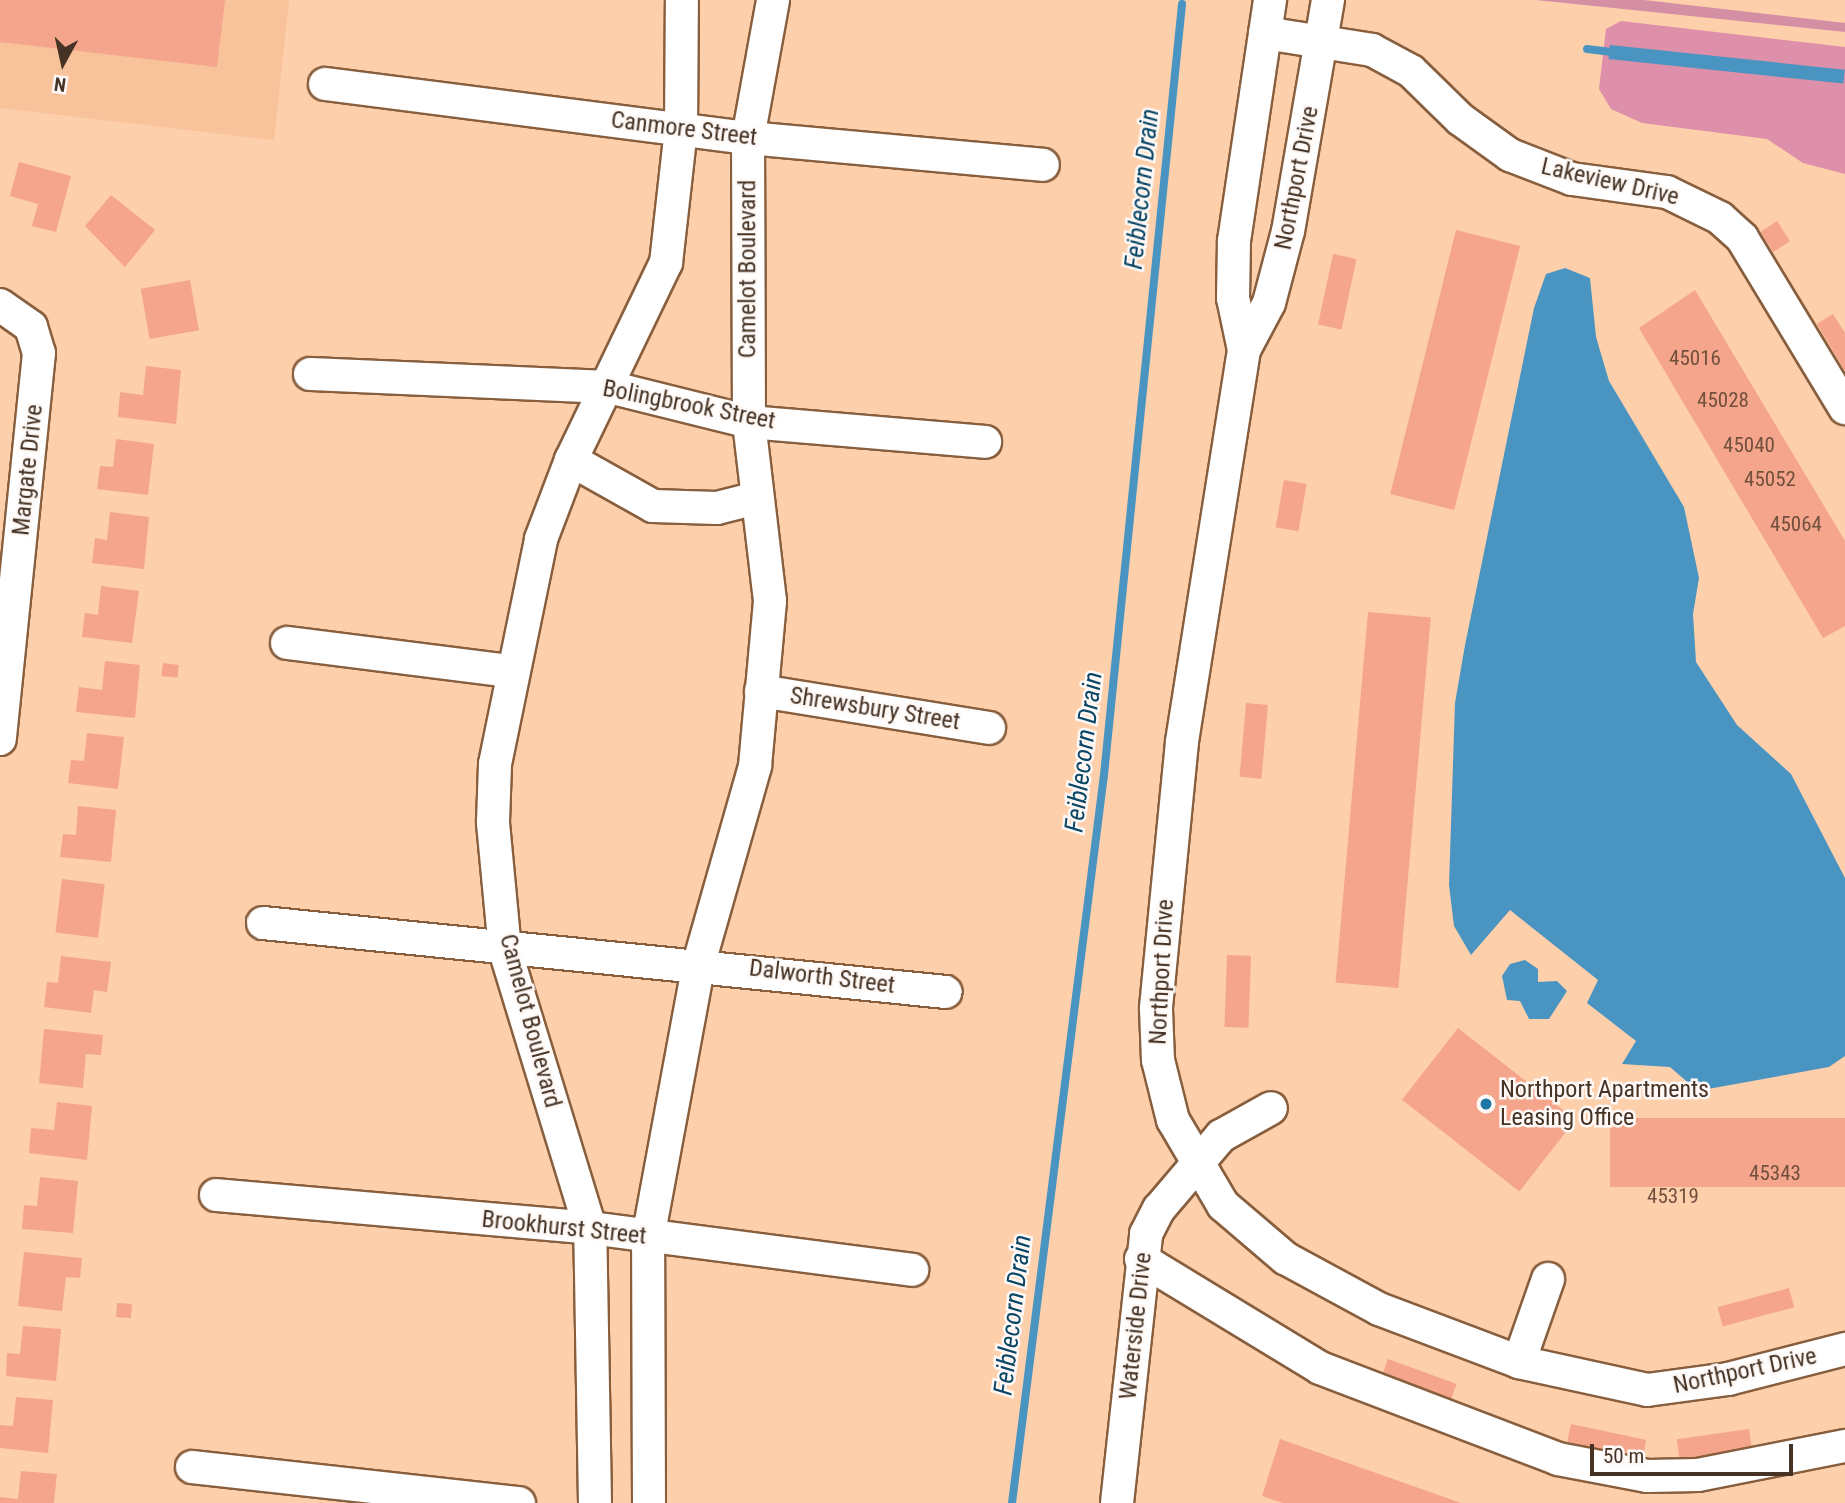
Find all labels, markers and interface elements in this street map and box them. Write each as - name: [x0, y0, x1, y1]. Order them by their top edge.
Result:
- north arrow: [28, 28, 98, 98]
- text: N: [53, 72, 67, 96]
- street label: Northport Drive: [1269, 104, 1325, 252]
- street label: Canmore Street: [609, 106, 759, 152]
- water label: Feiblecorn Drain: [1118, 107, 1166, 271]
- street label: Lakeview Drive: [1538, 152, 1682, 212]
- street label: Camelot Boulevard: [734, 180, 762, 358]
- house number: 45016: [1669, 345, 1721, 371]
- street label: Bolingbrook Street: [600, 374, 778, 436]
- house number: 45028: [1697, 387, 1749, 413]
- street label: Margate Drive: [7, 403, 49, 537]
- house number: 45040: [1723, 432, 1775, 458]
- house number: 45052: [1744, 466, 1796, 492]
- house number: 45064: [1770, 511, 1822, 537]
- water label: Feiblecorn Drain: [1059, 670, 1109, 834]
- street label: Shrewsbury Street: [788, 681, 962, 737]
- street label: Northport Drive: [1144, 898, 1180, 1046]
- street label: Camelot Boulevard: [493, 931, 567, 1111]
- street label: Dalworth Street: [747, 954, 897, 1000]
- place label: Northport Apartments Leasing Office: [1500, 1076, 1709, 1132]
- marker: Northport Apartments Leasing Office: [1478, 1096, 1494, 1112]
- house number: 45343: [1749, 1160, 1801, 1186]
- house number: 45319: [1647, 1183, 1699, 1209]
- street label: Brookhurst Street: [480, 1205, 648, 1251]
- water label: Feiblecorn Drain: [988, 1233, 1038, 1397]
- street label: Waterside Drive: [1114, 1251, 1158, 1401]
- street label: Northport Drive: [1671, 1342, 1819, 1400]
- scale bar: [1593, 1430, 1796, 1474]
- text: 50 m: [1603, 1444, 1644, 1468]

